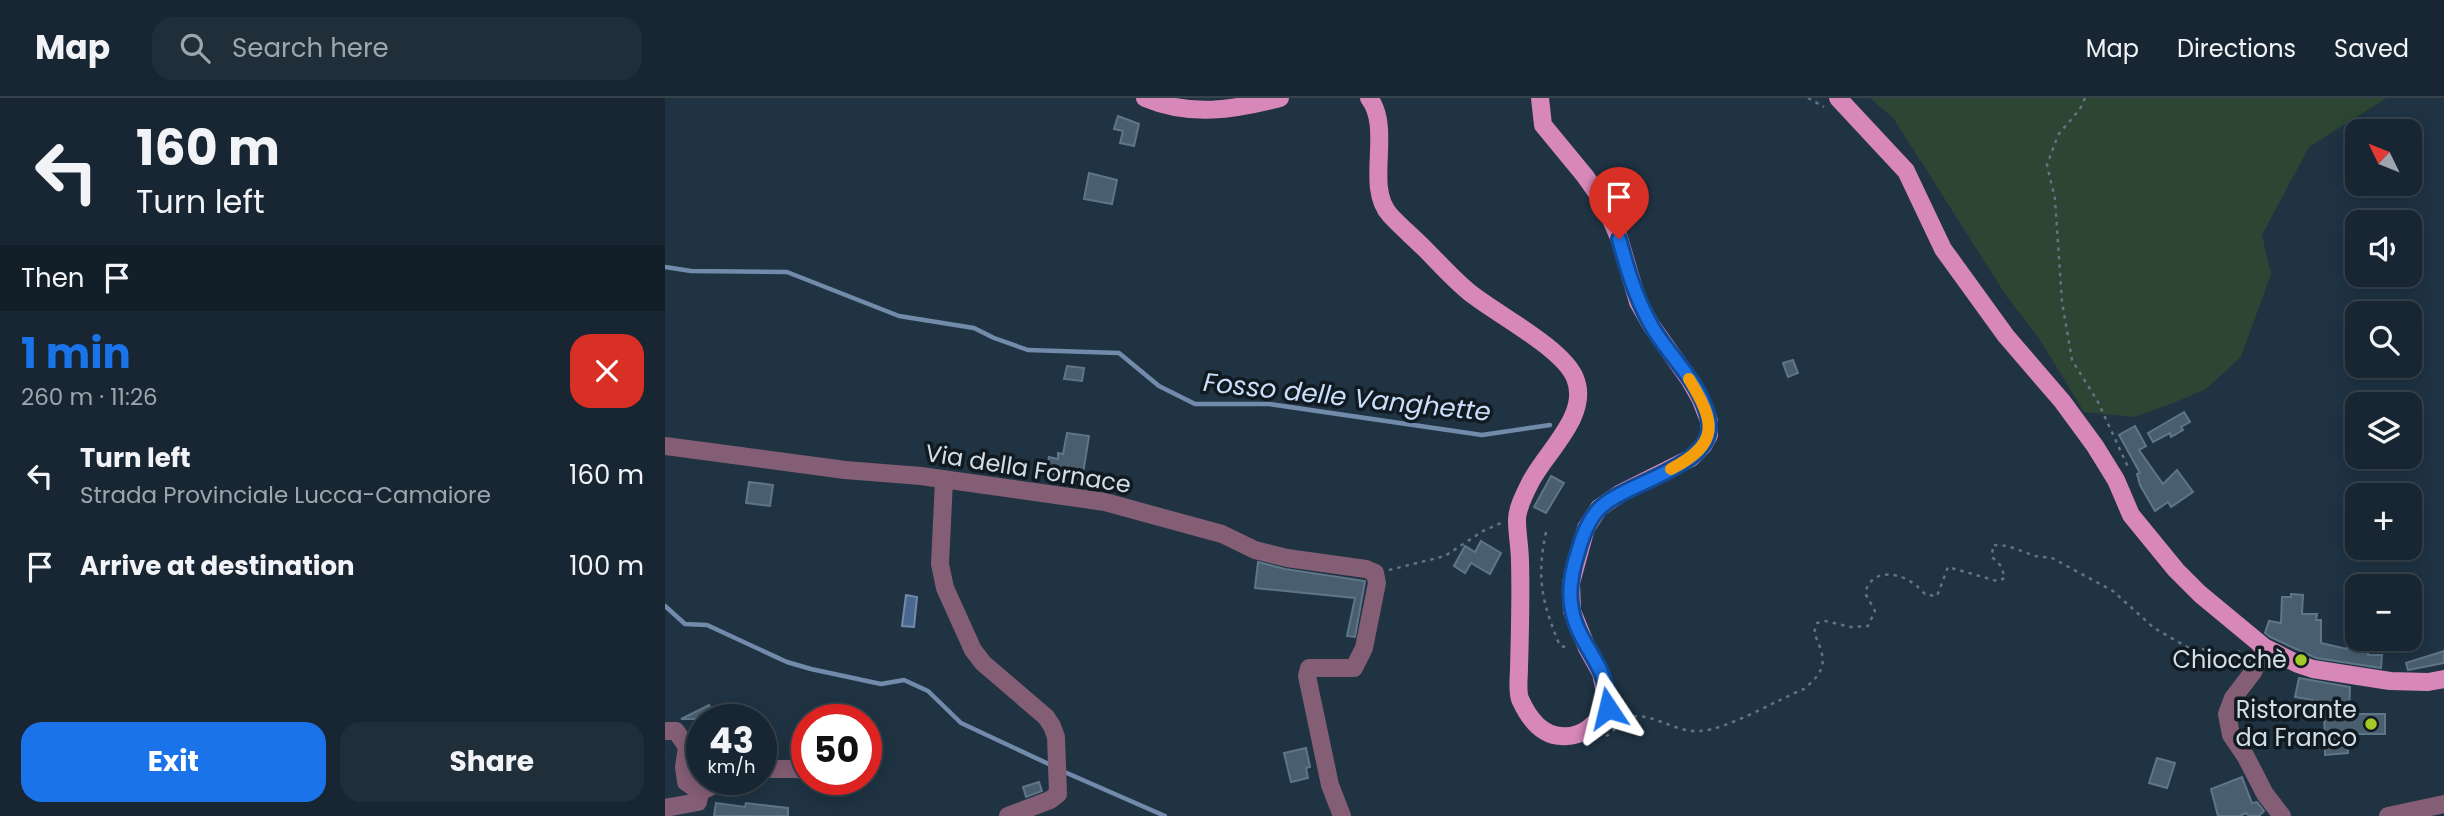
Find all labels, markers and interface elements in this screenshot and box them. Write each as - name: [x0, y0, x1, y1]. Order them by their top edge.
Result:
- search box: [152, 17, 642, 80]
- text: Map: [35, 24, 110, 71]
- icon: search: [176, 29, 214, 67]
- text: Search here: [232, 30, 389, 66]
- text: Map: [2086, 32, 2139, 65]
- text: Directions: [2177, 32, 2296, 65]
- text: Saved: [2334, 32, 2409, 65]
- text: 160 m: [136, 114, 280, 182]
- north arrow: [2345, 119, 2422, 196]
- map controls: [2345, 119, 2422, 651]
- icon: left: [21, 126, 112, 217]
- pin: [1589, 167, 1649, 239]
- icon: arrive: [1600, 178, 1638, 216]
- text: Turn left: [136, 179, 265, 224]
- button: sound: [2345, 210, 2422, 287]
- icon: arrive: [98, 259, 136, 297]
- text: Then: [21, 260, 84, 296]
- button: search: [2345, 301, 2422, 378]
- text: 1 min: [21, 324, 131, 383]
- button: close: [570, 334, 644, 408]
- water label: Fosso delle Vanghette: [1202, 364, 1492, 430]
- text: 260 m · 11:26: [21, 381, 158, 413]
- button: layers: [2345, 392, 2422, 469]
- street label: Via della Fornace: [923, 436, 1133, 501]
- text: Turn left: [80, 440, 191, 476]
- icon: left: [21, 457, 59, 495]
- text: 160 m: [569, 457, 644, 493]
- text: Strada Provinciale Lucca-Camaiore: [80, 479, 491, 511]
- button: +: [2345, 483, 2422, 560]
- icon: arrive: [21, 548, 59, 586]
- text: Arrive at destination: [80, 548, 355, 584]
- text: 100 m: [569, 548, 644, 584]
- button: −: [2345, 574, 2422, 651]
- place label: Chiocchè: [2172, 643, 2287, 676]
- marker: Chiocchè: [2293, 652, 2309, 668]
- position arrow: [1571, 671, 1645, 745]
- place label: Ristorante da Franco: [2236, 693, 2357, 754]
- speed limit sign: 50: [791, 704, 882, 795]
- text: 43: [709, 716, 754, 765]
- marker: Ristorante da Franco: [2363, 716, 2379, 732]
- button: Exit: [21, 722, 326, 802]
- button: Share: [340, 722, 644, 802]
- text: km/h: [708, 754, 755, 779]

